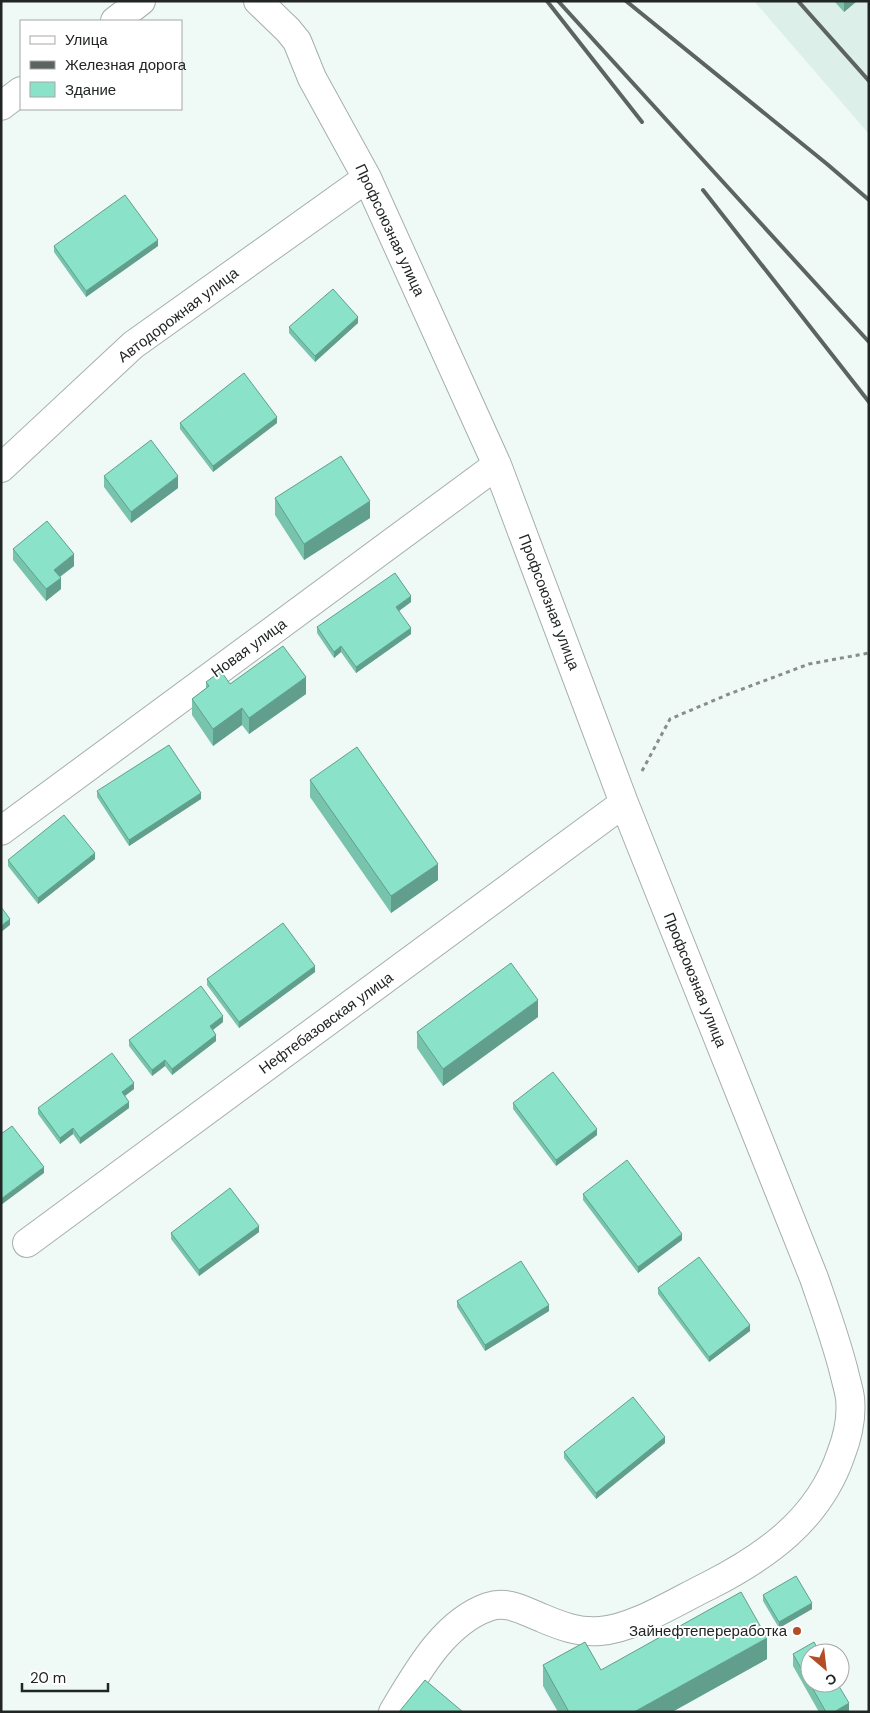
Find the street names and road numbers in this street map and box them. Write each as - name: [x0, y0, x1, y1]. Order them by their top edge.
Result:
- street label: Профсоюзная улица: [351, 161, 430, 300]
- street label: Автодорожная улица: [114, 263, 243, 367]
- street label: Профсоюзная улица: [514, 531, 584, 673]
- street label: Новая улица: [207, 613, 291, 682]
- street label: Профсоюзная улица: [659, 910, 731, 1051]
- street label: Нефтебазовская улица: [255, 967, 398, 1079]

